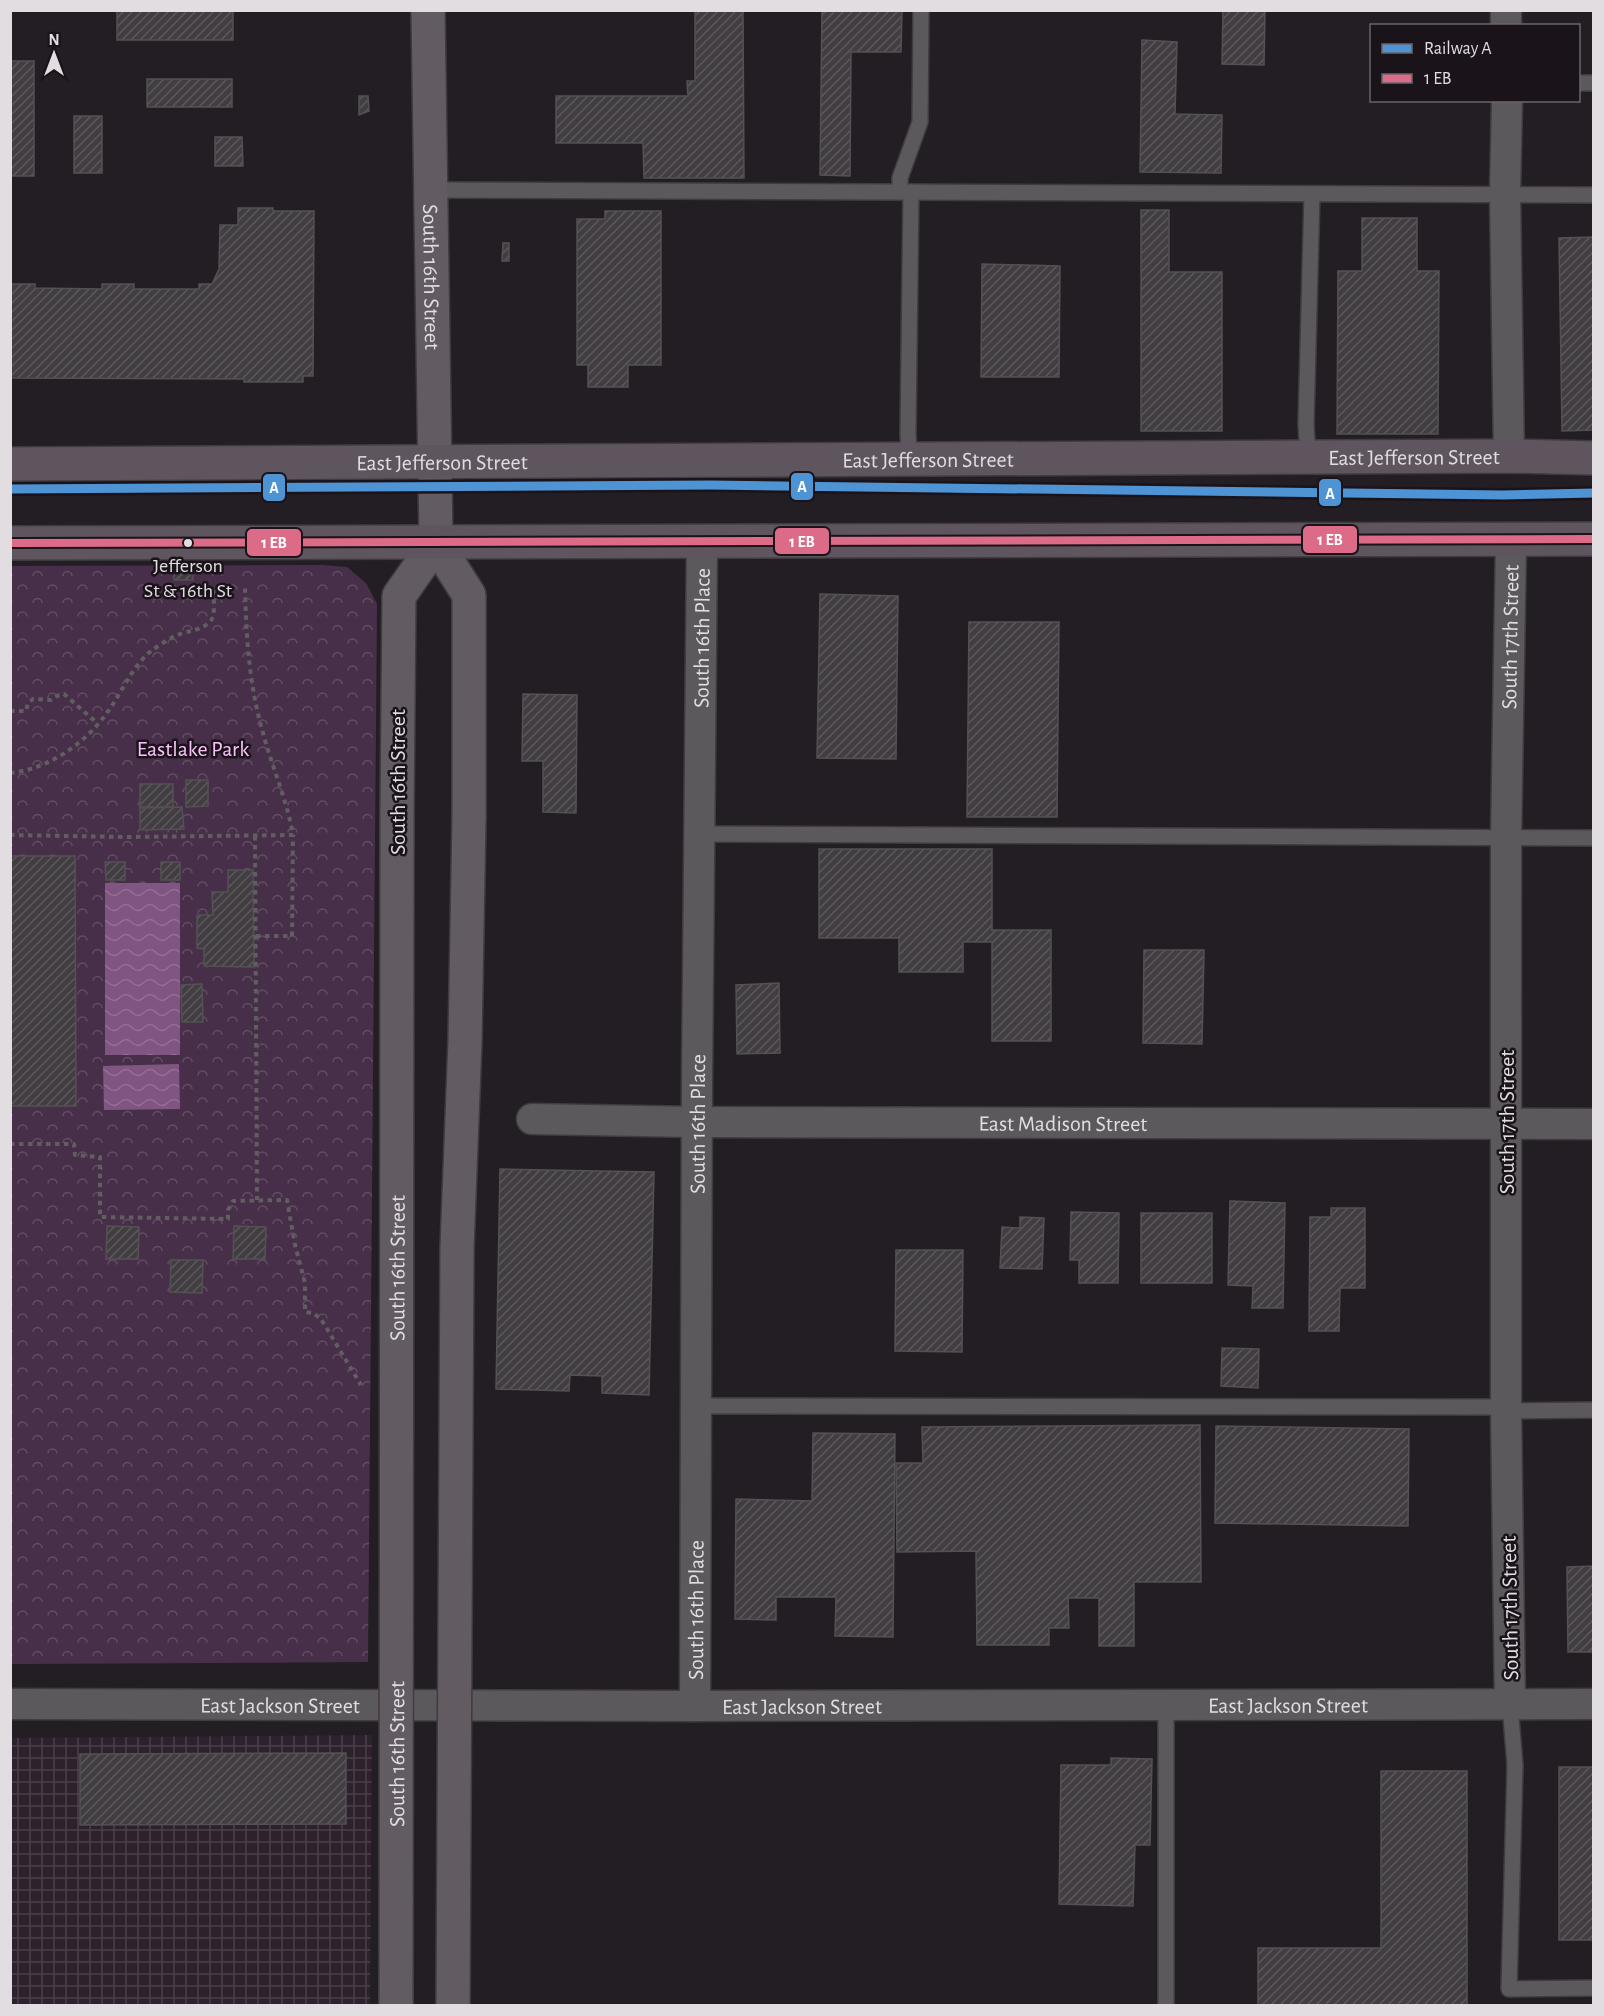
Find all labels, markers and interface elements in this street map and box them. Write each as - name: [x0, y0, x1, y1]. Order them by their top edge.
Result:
- north arrow: [24, 24, 84, 84]
- legend: [1370, 24, 1580, 102]
- text: N: [48, 32, 60, 48]
- text: Railway A: [1424, 40, 1492, 58]
- text: 1 EB: [1424, 70, 1452, 88]
- street label: South 16th Street: [419, 204, 443, 350]
- street label: East Jefferson Street: [1328, 446, 1500, 469]
- street label: East Jefferson Street: [842, 449, 1014, 472]
- street label: East Jefferson Street: [356, 451, 528, 474]
- line badge: A: [790, 472, 814, 501]
- line badge: A: [262, 473, 286, 502]
- line badge: A: [1318, 478, 1342, 507]
- text: A: [797, 479, 807, 495]
- text: A: [269, 480, 279, 496]
- text: A: [1325, 486, 1335, 502]
- line badge: 1 EB: [1302, 525, 1358, 554]
- line badge: 1 EB: [774, 527, 830, 555]
- line badge: 1 EB: [246, 528, 302, 557]
- text: 1 EB: [1317, 532, 1343, 548]
- text: 1 EB: [789, 534, 815, 550]
- text: 1 EB: [261, 535, 287, 551]
- marker: Jefferson St & 16th St: [182, 537, 194, 549]
- place label: Jefferson St & 16th St: [144, 556, 233, 601]
- street label: South 17th Street: [1498, 564, 1523, 710]
- street label: South 16th Place: [690, 568, 714, 708]
- street label: South 16th Street: [387, 709, 409, 855]
- park label: Eastlake Park: [137, 738, 249, 760]
- street label: South 17th Street: [1496, 1050, 1518, 1194]
- street label: South 16th Place: [687, 1054, 709, 1194]
- street label: East Madison Street: [979, 1113, 1147, 1135]
- street label: South 16th Street: [387, 1195, 409, 1341]
- street label: South 17th Street: [1498, 1535, 1522, 1681]
- street label: South 16th Place: [685, 1540, 708, 1680]
- street label: South 16th Street: [386, 1681, 408, 1827]
- street label: East Jackson Street: [200, 1695, 360, 1717]
- street label: East Jackson Street: [1208, 1695, 1368, 1717]
- street label: East Jackson Street: [722, 1696, 882, 1718]

